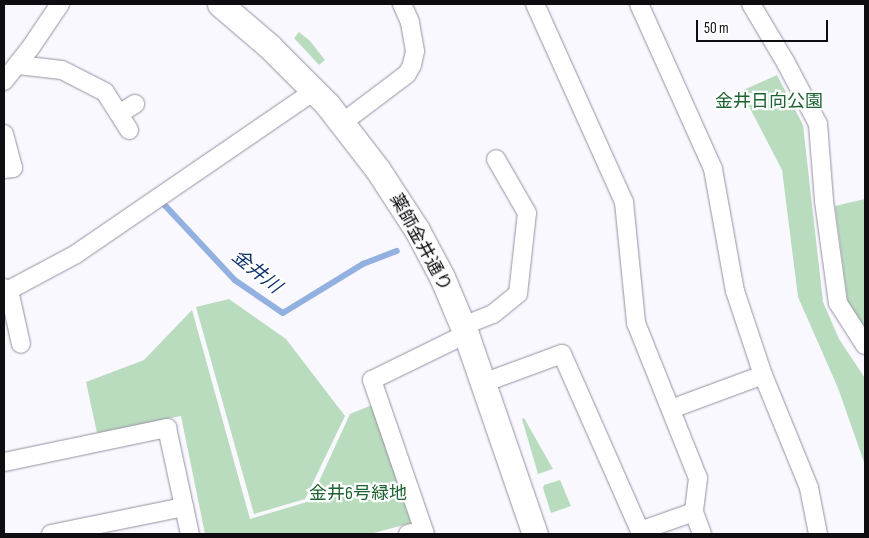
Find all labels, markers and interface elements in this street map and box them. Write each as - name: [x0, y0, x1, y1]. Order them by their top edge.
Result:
- scale bar: [699, 10, 832, 42]
- text: 50 m: [704, 19, 729, 38]
- park label: 金井日向公園: [715, 91, 823, 113]
- street label: 薬師金井通り: [384, 191, 456, 295]
- water label: 金井川: [227, 245, 285, 299]
- park label: 金井6号緑地: [309, 483, 407, 505]

